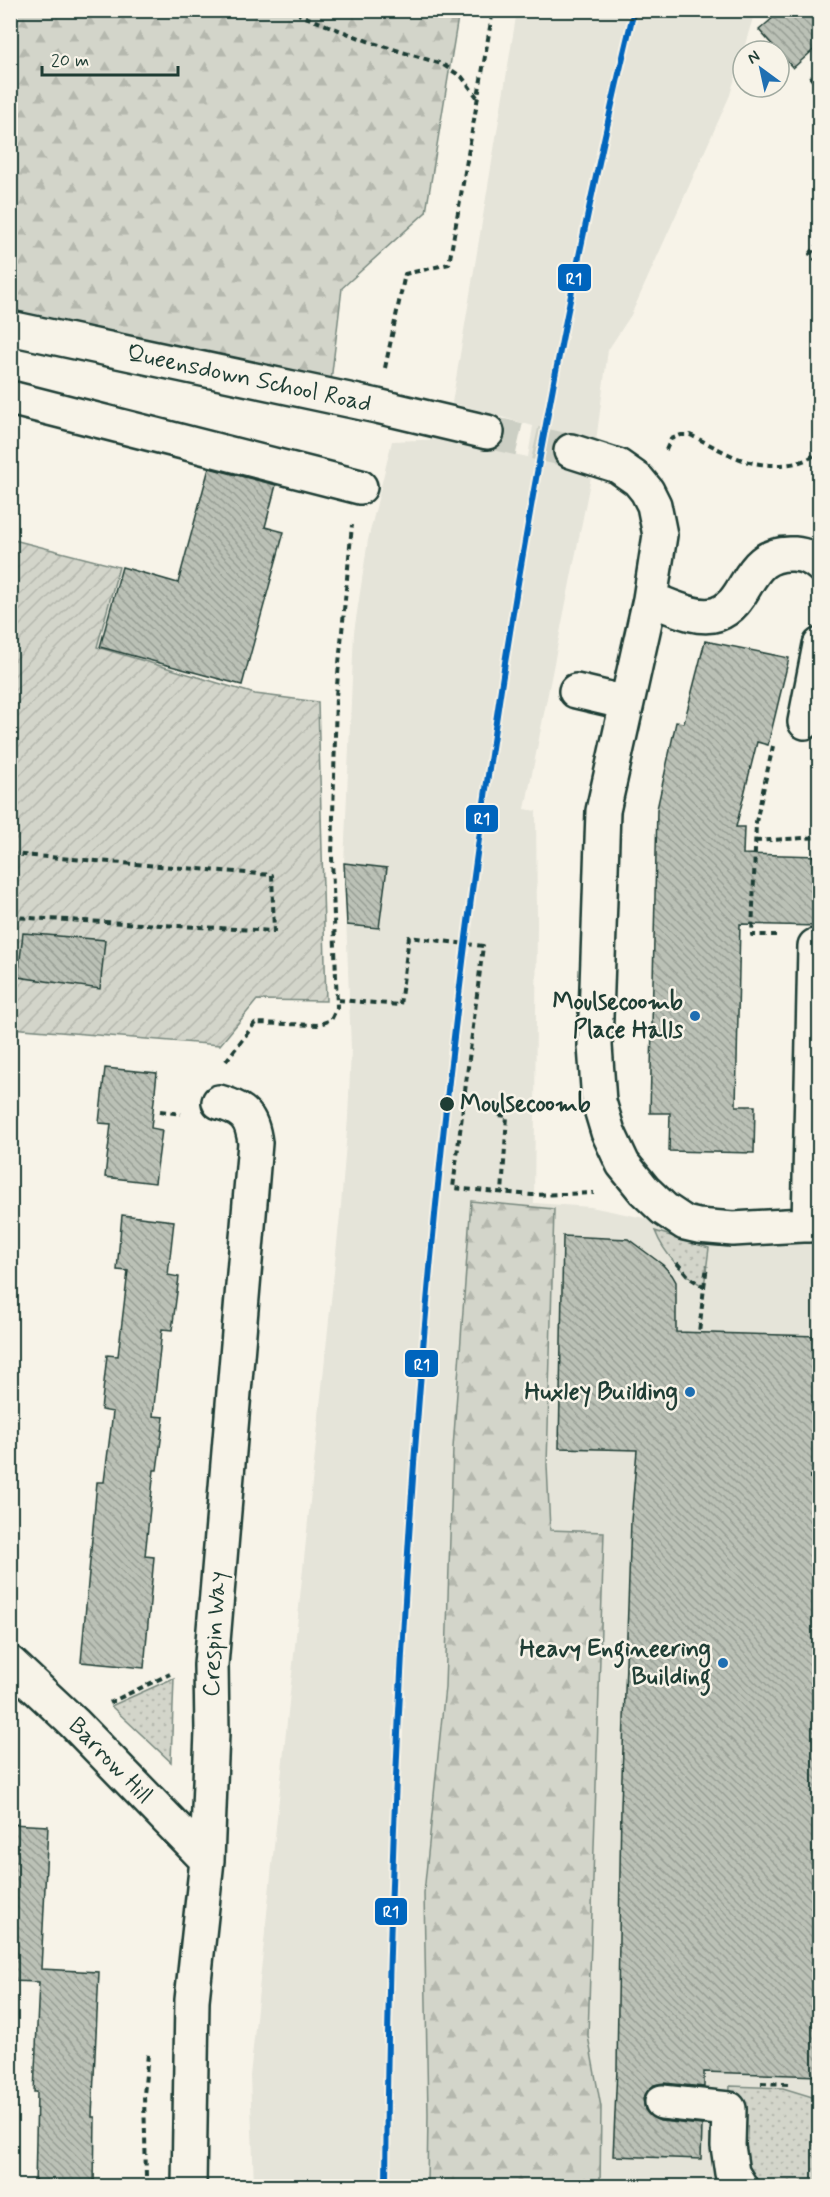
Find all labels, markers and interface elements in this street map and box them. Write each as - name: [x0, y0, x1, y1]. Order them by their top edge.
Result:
- scale bar: [42, 39, 178, 77]
- north arrow: [731, 39, 791, 99]
- text: N: [743, 46, 764, 69]
- text: 20 m: [51, 49, 89, 73]
- line badge: R1: [557, 263, 592, 292]
- text: R1: [566, 269, 582, 290]
- street label: Queensdown School Road: [124, 338, 374, 420]
- line badge: R1: [465, 804, 499, 833]
- text: R1: [474, 809, 490, 830]
- place label: Moulsecoomb Place Halls: [552, 987, 683, 1046]
- marker: Moulsecoomb Place Halls: [688, 1009, 702, 1023]
- place label: Moulsecoomb: [460, 1089, 591, 1120]
- marker: Moulsecoomb: [438, 1095, 456, 1113]
- line badge: R1: [404, 1349, 439, 1378]
- text: R1: [414, 1355, 430, 1376]
- place label: Huxley Building: [525, 1377, 678, 1411]
- marker: Huxley Building: [683, 1385, 697, 1399]
- street label: Crespin Way: [196, 1570, 234, 1698]
- place label: Heavy Engineering Building: [520, 1634, 711, 1696]
- marker: Heavy Engineering Building: [716, 1656, 730, 1670]
- street label: Barrow Hill: [61, 1711, 159, 1811]
- line badge: R1: [374, 1897, 408, 1926]
- text: R1: [383, 1902, 399, 1923]

